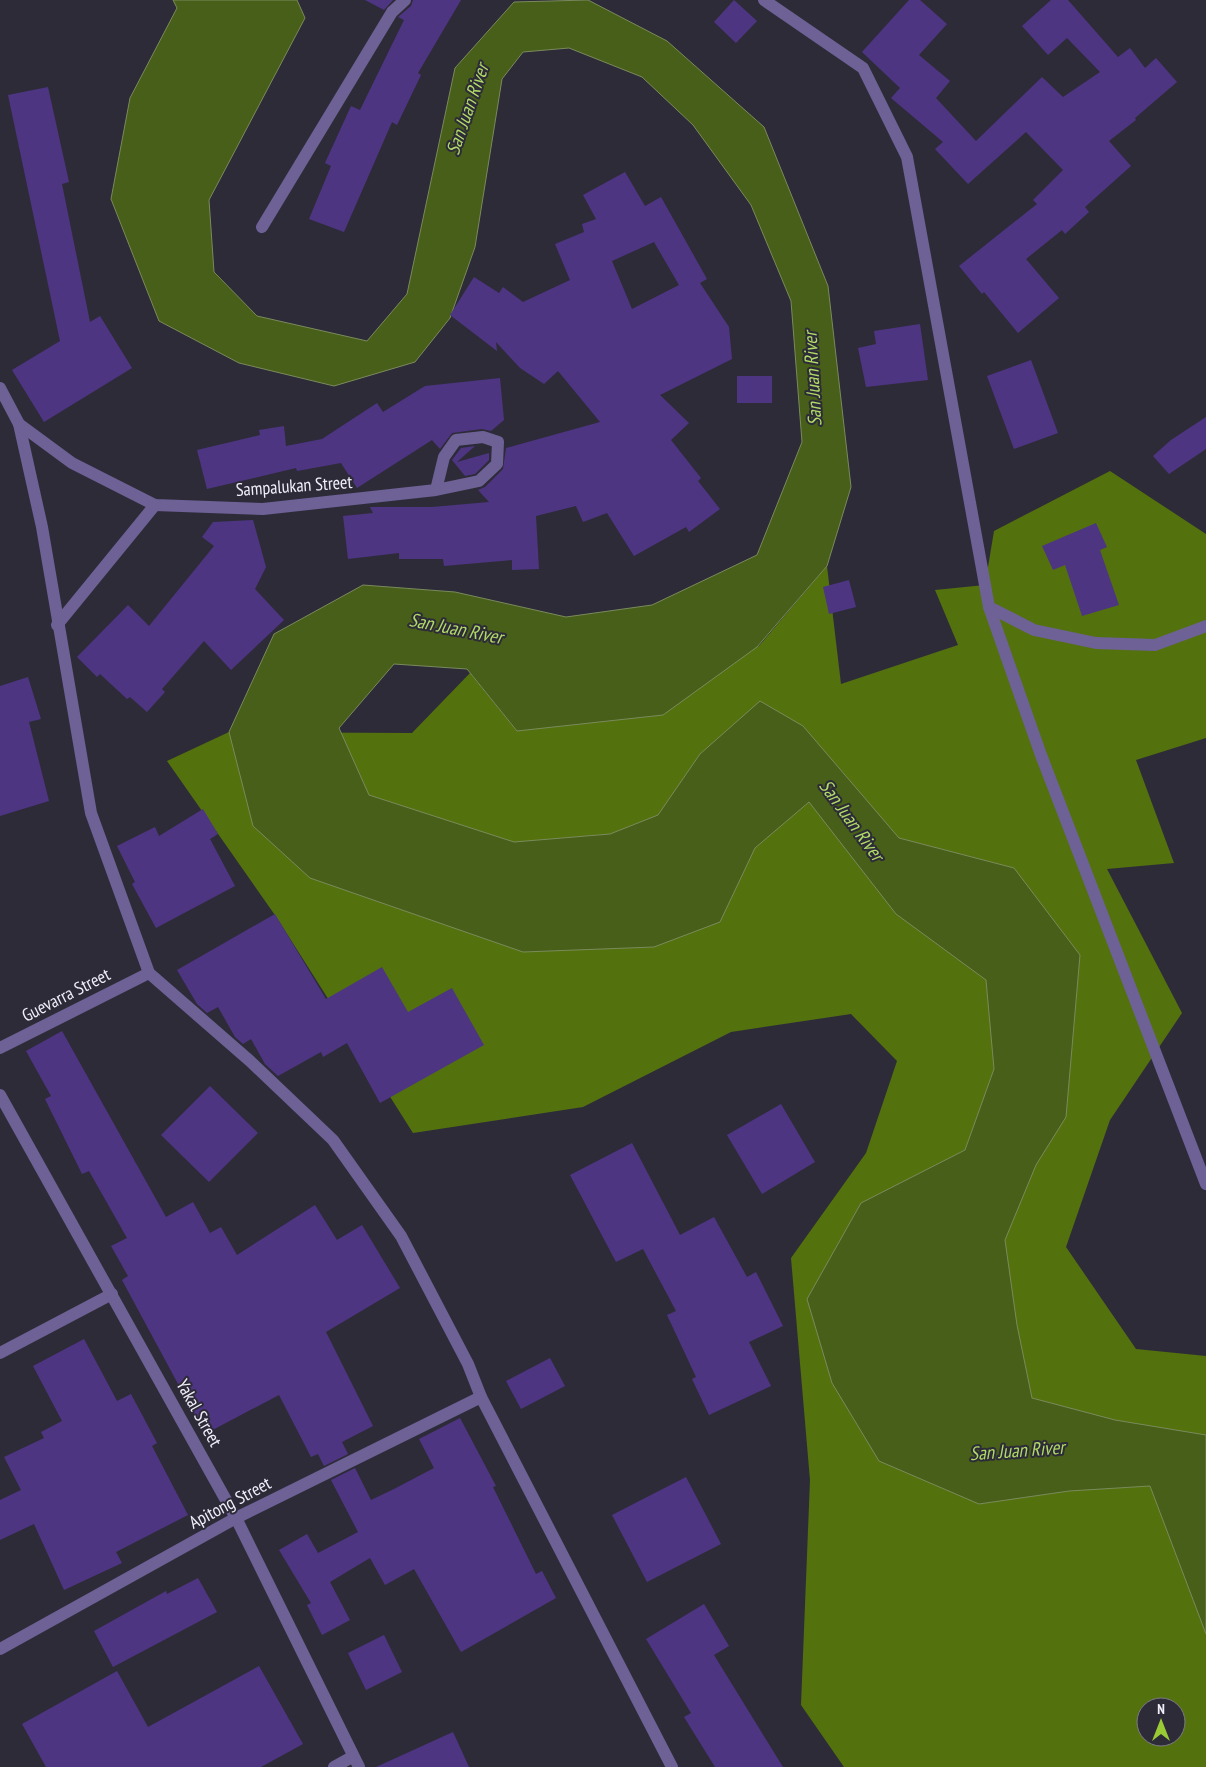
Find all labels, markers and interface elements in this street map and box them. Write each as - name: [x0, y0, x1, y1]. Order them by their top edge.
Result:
- water label: San Juan River: [440, 58, 495, 158]
- water label: San Juan River: [797, 328, 826, 427]
- street label: Sampalukan Street: [235, 470, 353, 501]
- water label: San Juan River: [407, 607, 507, 649]
- water label: San Juan River: [814, 775, 891, 868]
- street label: Guevarra Street: [18, 962, 114, 1027]
- street label: Yakal Street: [171, 1375, 227, 1451]
- water label: San Juan River: [969, 1435, 1068, 1465]
- street label: Apitong Street: [185, 1471, 275, 1534]
- north arrow: [1136, 1697, 1186, 1747]
- text: N: [1157, 1700, 1165, 1718]

